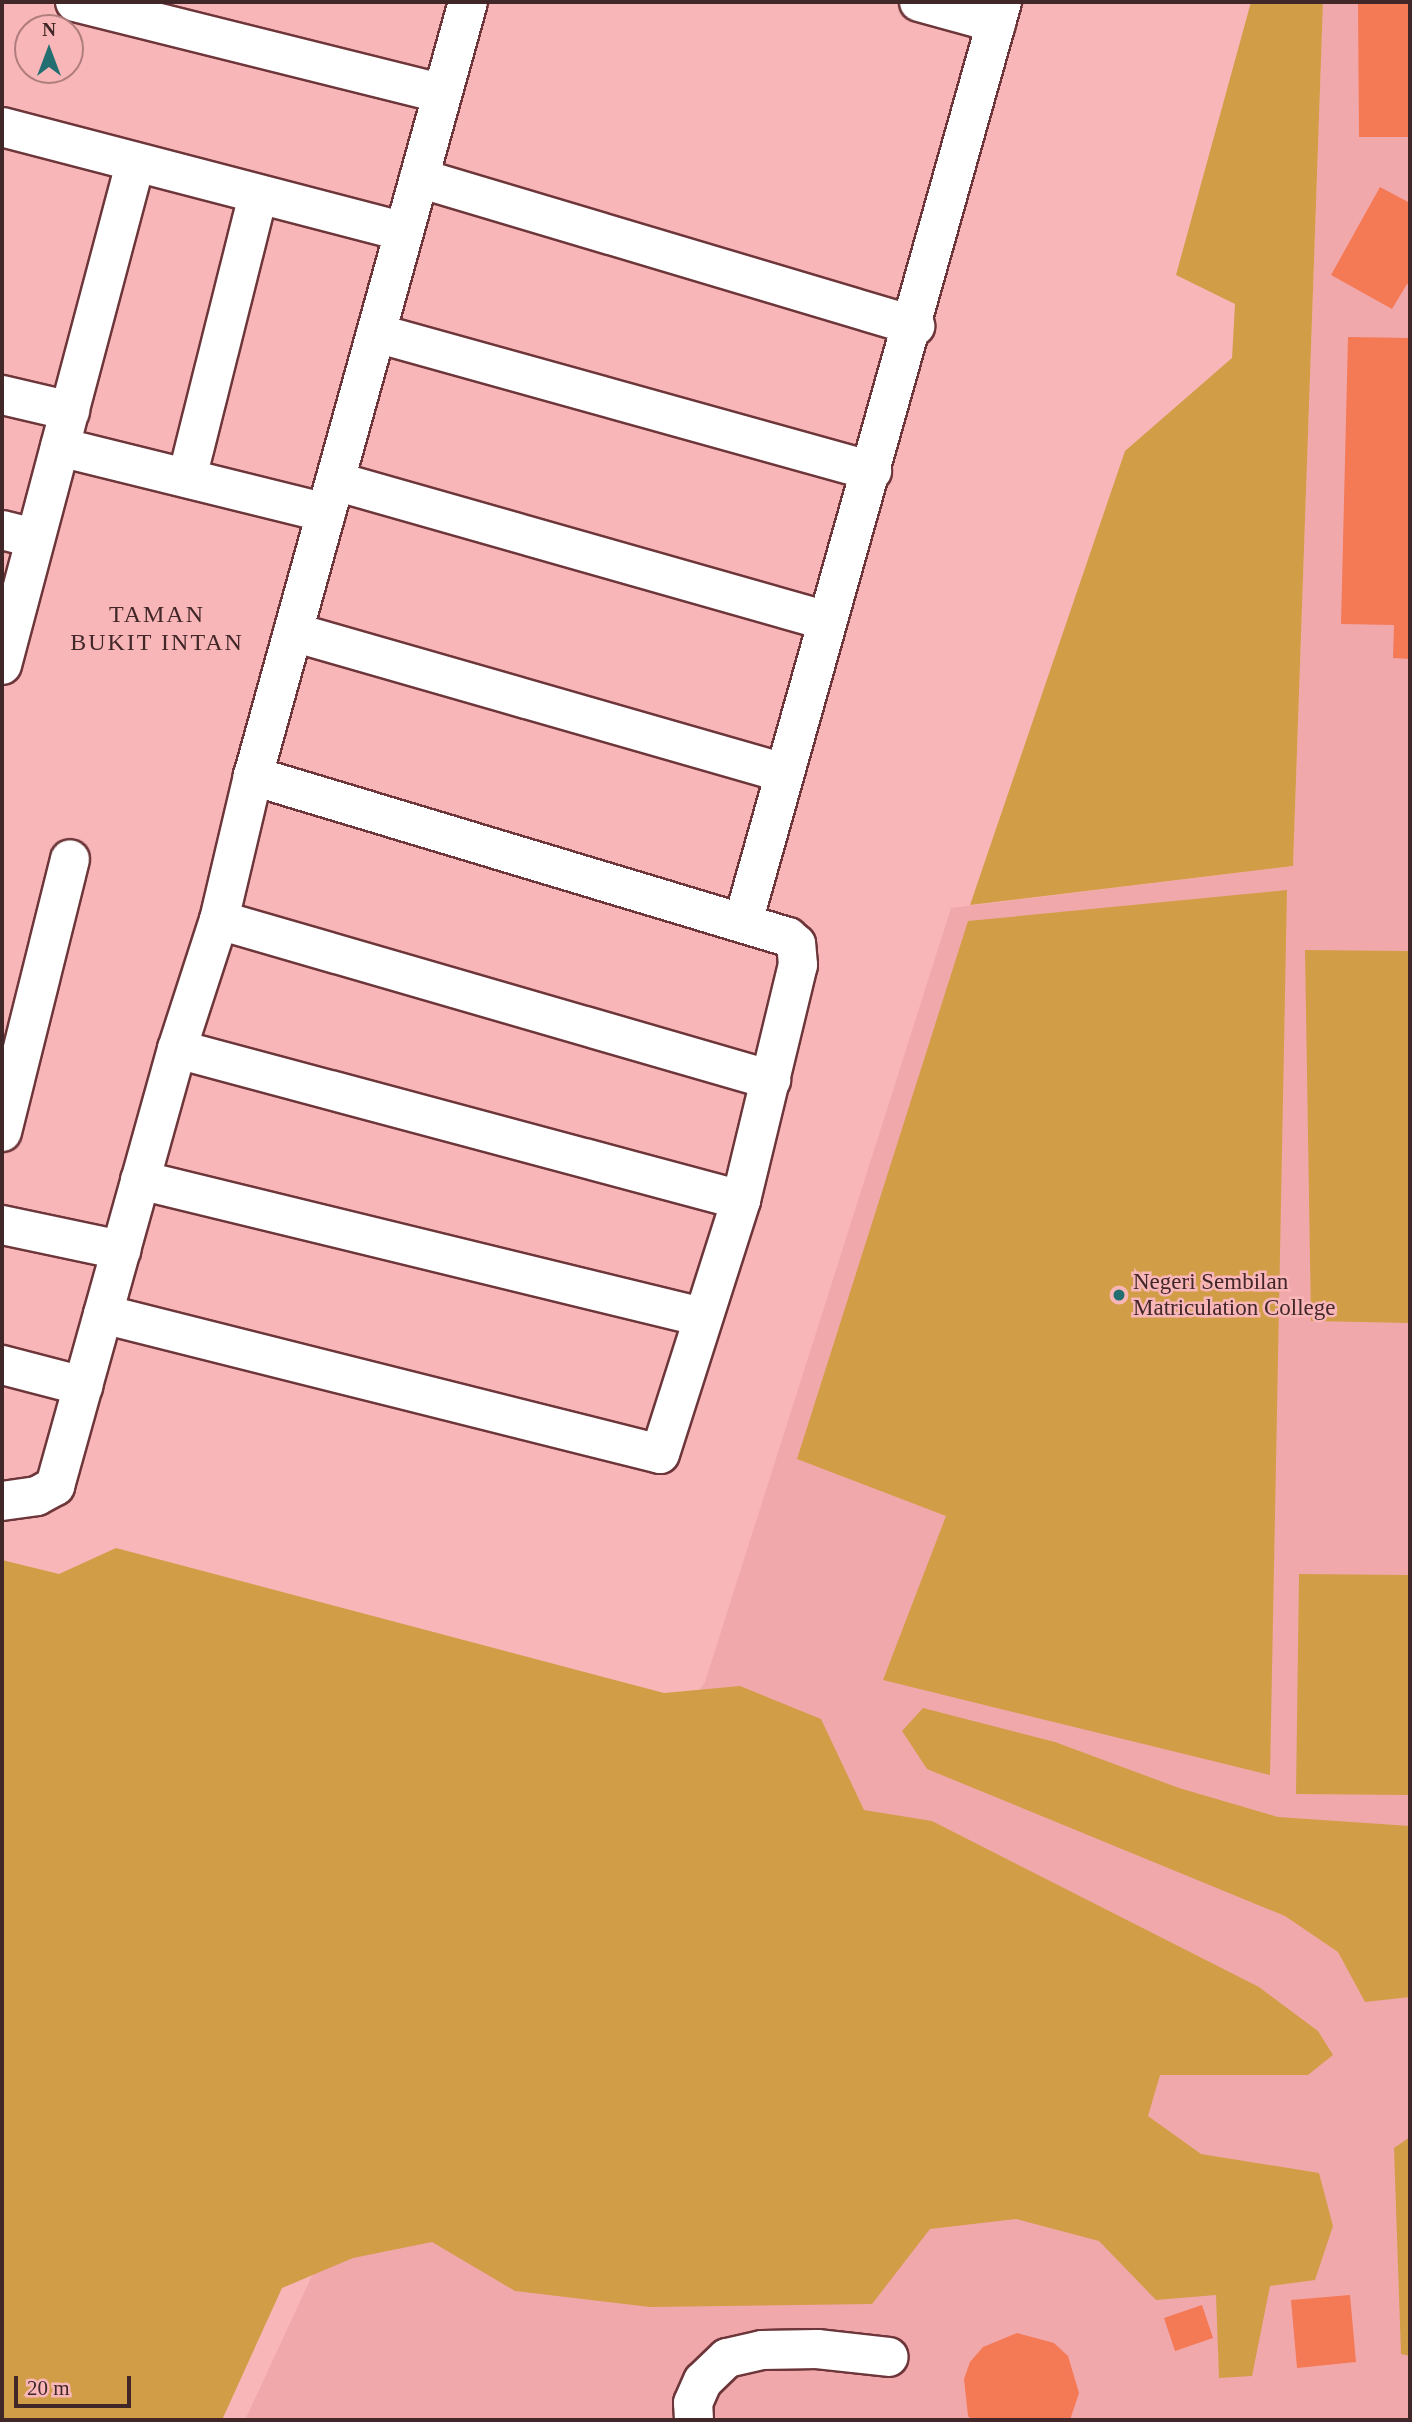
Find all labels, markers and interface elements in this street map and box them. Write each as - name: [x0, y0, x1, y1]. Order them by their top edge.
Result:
- north arrow: [14, 14, 84, 84]
- text: N: [42, 19, 56, 40]
- district label: TAMAN BUKIT INTAN: [71, 601, 243, 657]
- place label: Negeri Sembilan Matriculation College: [1133, 1268, 1335, 1322]
- marker: Negeri Sembilan Matriculation College: [1111, 1287, 1127, 1303]
- scale bar: [18, 2362, 135, 2406]
- text: 20 m: [27, 2376, 70, 2400]

